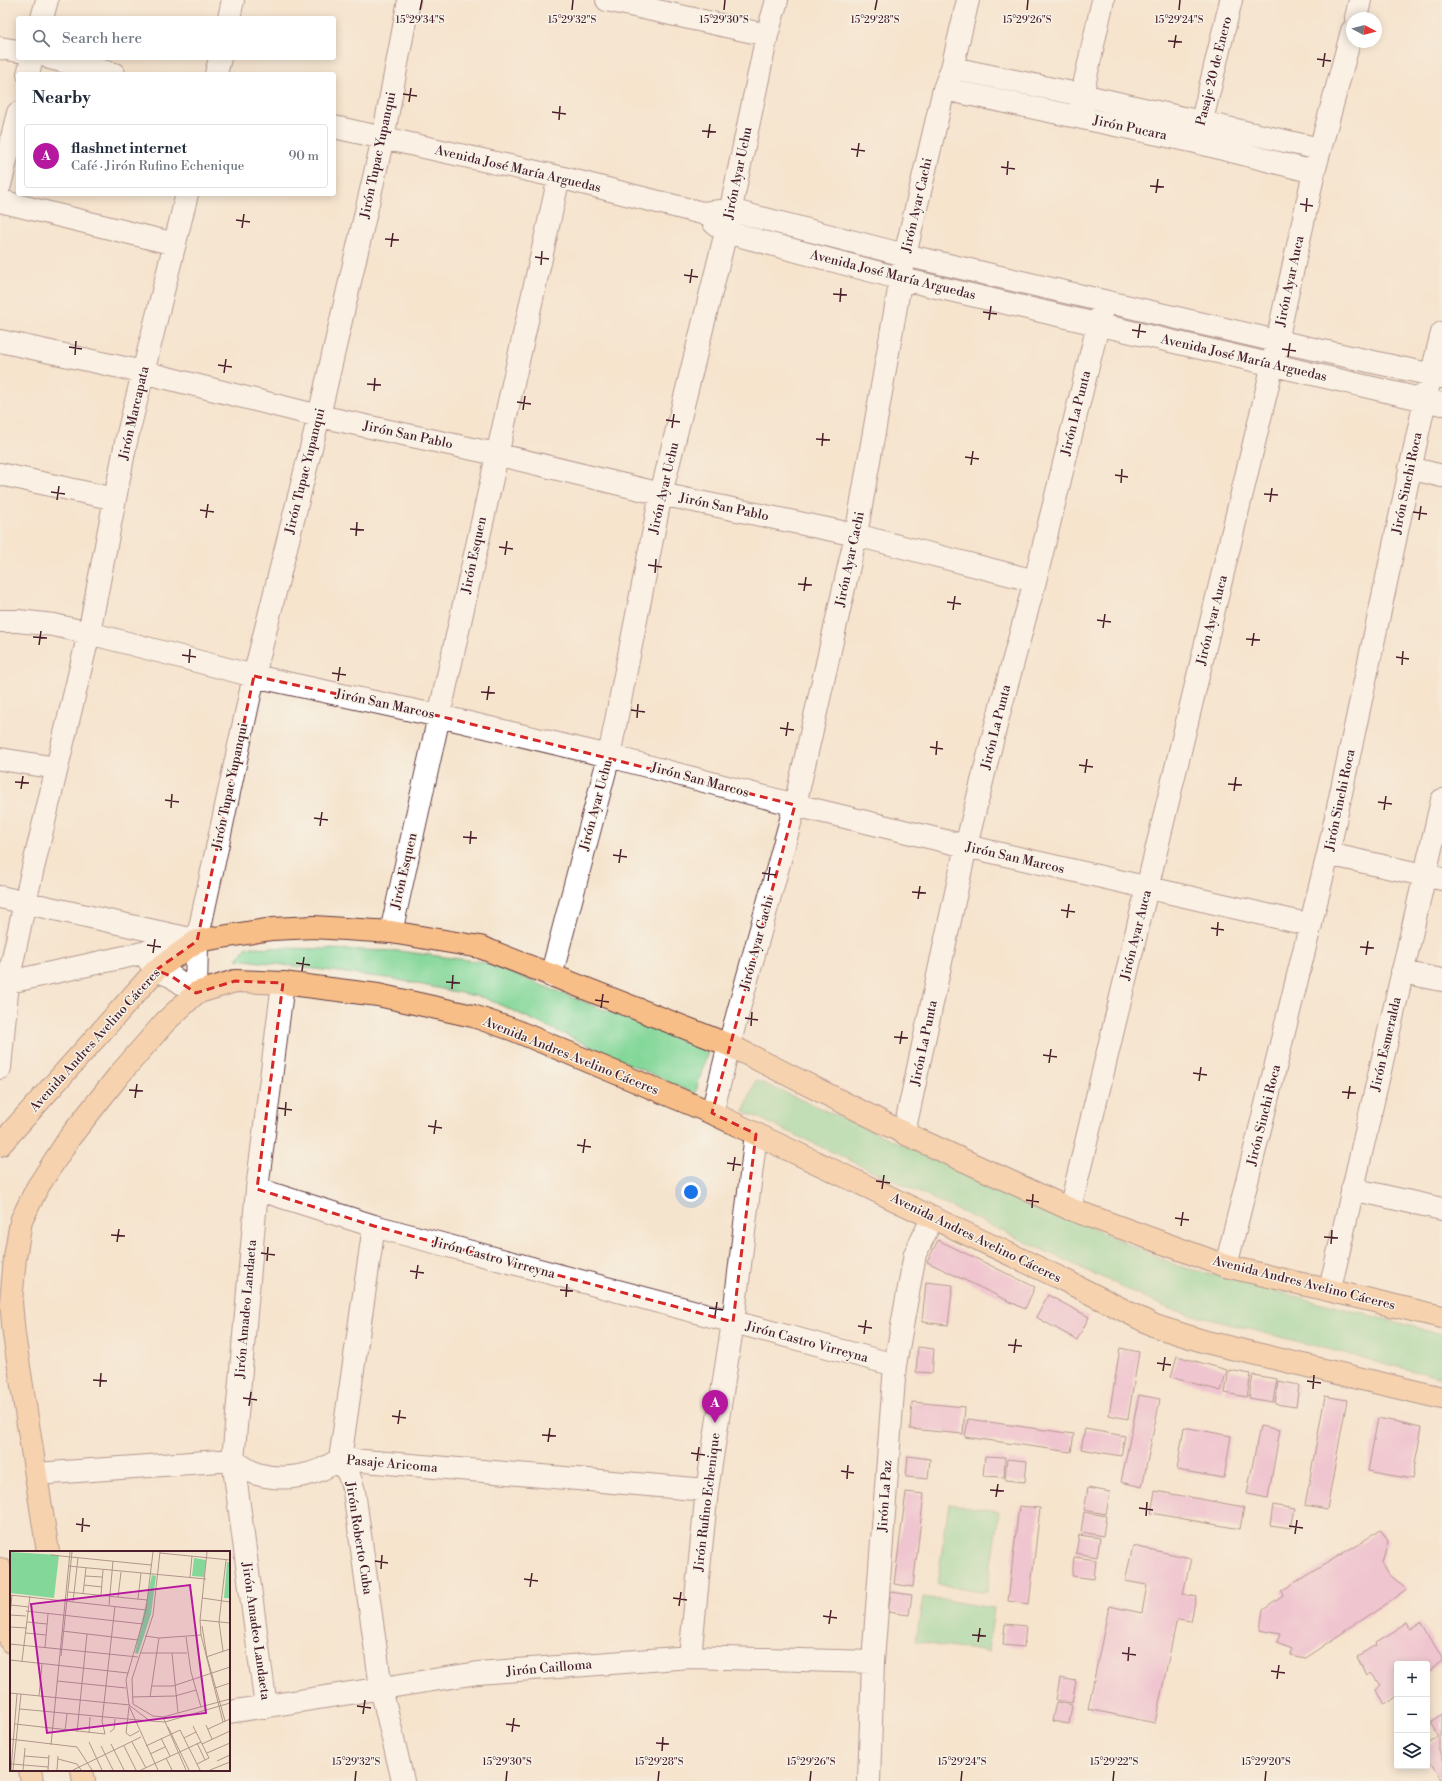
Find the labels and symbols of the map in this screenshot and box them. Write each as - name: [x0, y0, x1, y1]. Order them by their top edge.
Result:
- north arrow: [1346, 12, 1382, 48]
- text: 15°29'34"S: [396, 14, 445, 26]
- text: 15°29'32"S: [548, 14, 596, 26]
- text: 15°29'30"S: [699, 14, 749, 26]
- text: 15°29'28"S: [851, 14, 900, 26]
- text: 15°29'26"S: [1003, 14, 1052, 26]
- text: 15°29'24"S: [1155, 14, 1204, 26]
- street label: Pasaje 20 de Enero: [1193, 15, 1235, 127]
- street label: Jirón Tupac Yupanqui: [357, 90, 399, 221]
- street label: Jirón Pucara: [1091, 112, 1169, 144]
- street label: Jirón Ayar Uchu: [720, 125, 756, 221]
- street label: Avenida José María Arguedas: [432, 142, 603, 196]
- street label: Jirón Ayar Cachi: [898, 156, 936, 255]
- street label: Jirón Ayar Auca: [1272, 234, 1307, 329]
- street label: Avenida José María Arguedas: [808, 246, 978, 303]
- street label: Avenida José María Arguedas: [1158, 331, 1329, 385]
- street label: Jirón Marcapata: [115, 364, 153, 462]
- street label: Jirón La Punta: [1057, 369, 1094, 458]
- street label: Jirón Tupac Yupanqui: [281, 406, 328, 536]
- street label: Jirón San Pablo: [361, 417, 454, 452]
- street label: Jirón Sinchi Roca: [1388, 430, 1426, 536]
- street label: Jirón Ayar Uchu: [645, 440, 682, 536]
- street label: Jirón San Pablo: [677, 489, 770, 524]
- street label: Jirón Ayar Cachi: [832, 510, 868, 609]
- street label: Jirón Esquen: [458, 515, 490, 596]
- street label: Jirón Ayar Auca: [1193, 573, 1231, 668]
- street label: Jirón La Punta: [977, 683, 1014, 772]
- street label: Jirón San Marcos: [333, 685, 436, 722]
- street label: Jirón Tupac Yupanqui: [209, 721, 251, 852]
- street label: Jirón Sinchi Roca: [1321, 747, 1359, 853]
- street label: Jirón Ayar Uchu: [576, 757, 616, 853]
- street label: Jirón San Marcos: [648, 759, 751, 801]
- street label: Jirón Esquen: [387, 831, 421, 912]
- street label: Jirón San Marcos: [963, 839, 1066, 877]
- street label: Jirón Ayar Auca: [1117, 888, 1155, 983]
- street label: Jirón Ayar Cachi: [736, 894, 777, 993]
- street label: Avenida Andres Avelino Cáceres: [26, 965, 164, 1116]
- street label: Jirón Esmeralda: [1367, 995, 1405, 1094]
- street label: Jirón La Punta: [907, 998, 941, 1088]
- street label: Avenida Andres Avelino Cáceres: [480, 1013, 661, 1099]
- street label: Jirón Sinchi Roca: [1243, 1062, 1284, 1168]
- your location: [681, 1182, 701, 1202]
- street label: Avenida Andres Avelino Cáceres: [887, 1189, 1064, 1286]
- street label: Jirón Castro Virreyna: [430, 1234, 557, 1282]
- street label: Jirón Amadeo Landaeta: [232, 1239, 260, 1380]
- street label: Avenida Andres Avelino Cáceres: [1210, 1252, 1397, 1314]
- street label: Jirón Castro Virreyna: [743, 1318, 870, 1366]
- pin: A: [702, 1390, 728, 1423]
- street label: Jirón Rufino Echenique: [690, 1431, 723, 1573]
- street label: Pasaje Aricoma: [346, 1452, 439, 1476]
- street label: Jirón La Paz: [874, 1459, 896, 1534]
- street label: Jirón Roberto Cuba: [342, 1479, 376, 1596]
- inset map: [10, 1551, 230, 1771]
- street label: Jirón Amadeo Landaeta: [238, 1560, 274, 1701]
- street label: Jirón Cailloma: [504, 1656, 593, 1680]
- text: 15°29'32"S: [332, 1756, 380, 1768]
- text: 15°29'30"S: [482, 1756, 532, 1768]
- text: 15°29'28"S: [635, 1756, 684, 1768]
- text: 15°29'26"S: [787, 1756, 836, 1768]
- text: 15°29'24"S: [938, 1756, 987, 1768]
- text: 15°29'22"S: [1090, 1756, 1139, 1768]
- text: 15°29'20"S: [1241, 1756, 1291, 1768]

